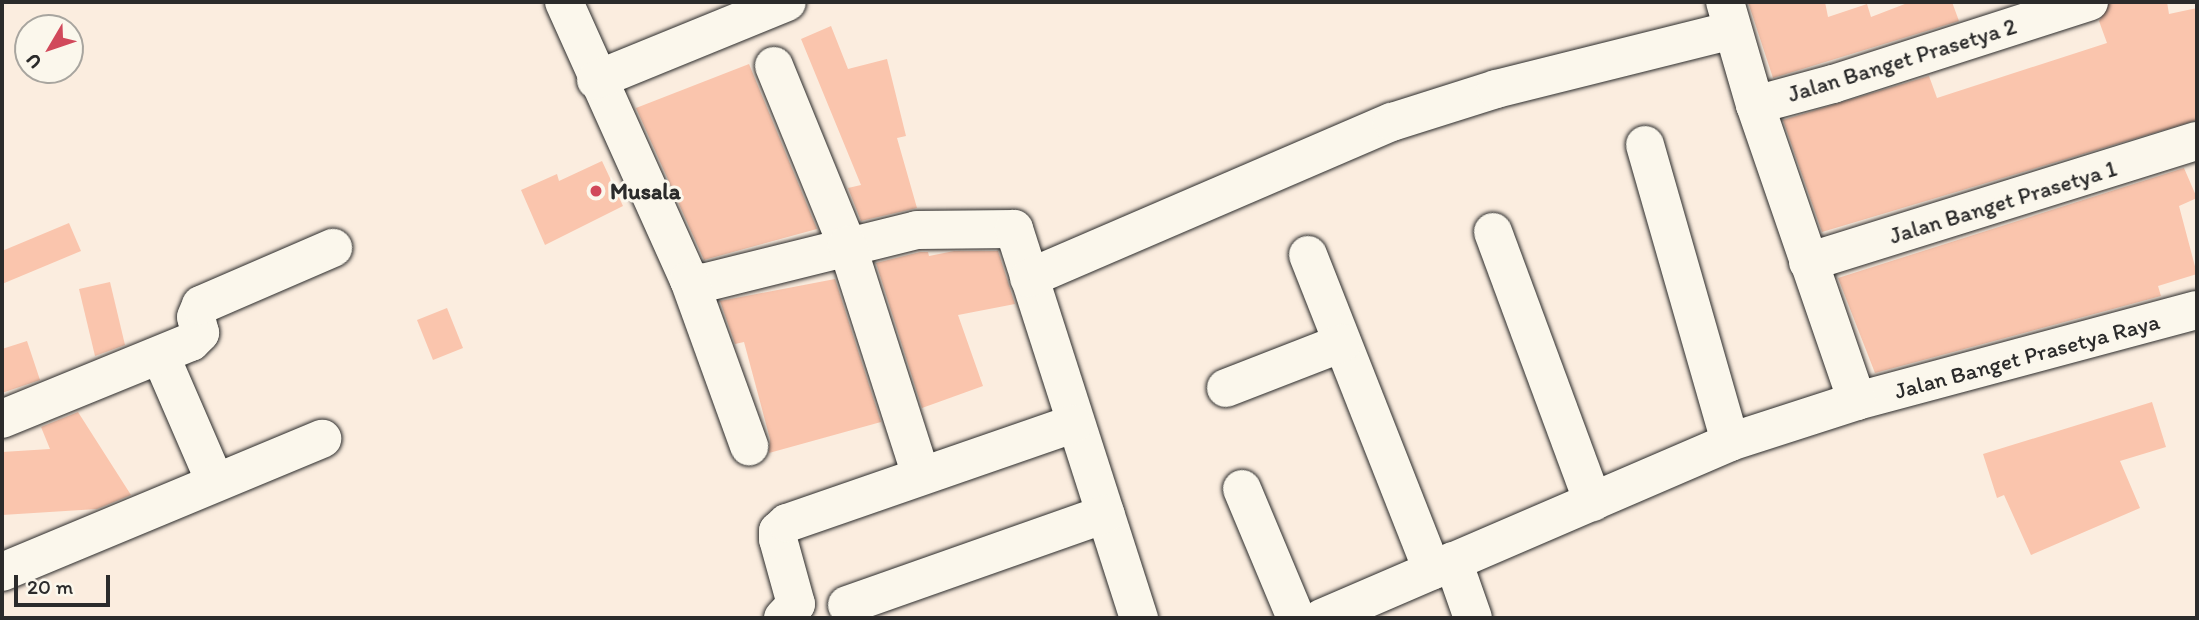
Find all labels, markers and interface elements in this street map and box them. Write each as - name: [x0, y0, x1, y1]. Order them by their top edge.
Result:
- street label: Jalan Banget Prasetya 2: [1784, 12, 2020, 108]
- north arrow: [14, 14, 84, 84]
- text: U: [21, 49, 47, 73]
- street label: Jalan Banget Prasetya 1: [1886, 154, 2120, 250]
- place label: Musala: [610, 177, 681, 205]
- marker: Musala: [588, 183, 604, 199]
- street label: Jalan Banget Prasetya Raya: [1891, 307, 2163, 405]
- scale bar: [18, 560, 114, 604]
- text: 20 m: [27, 574, 73, 599]

